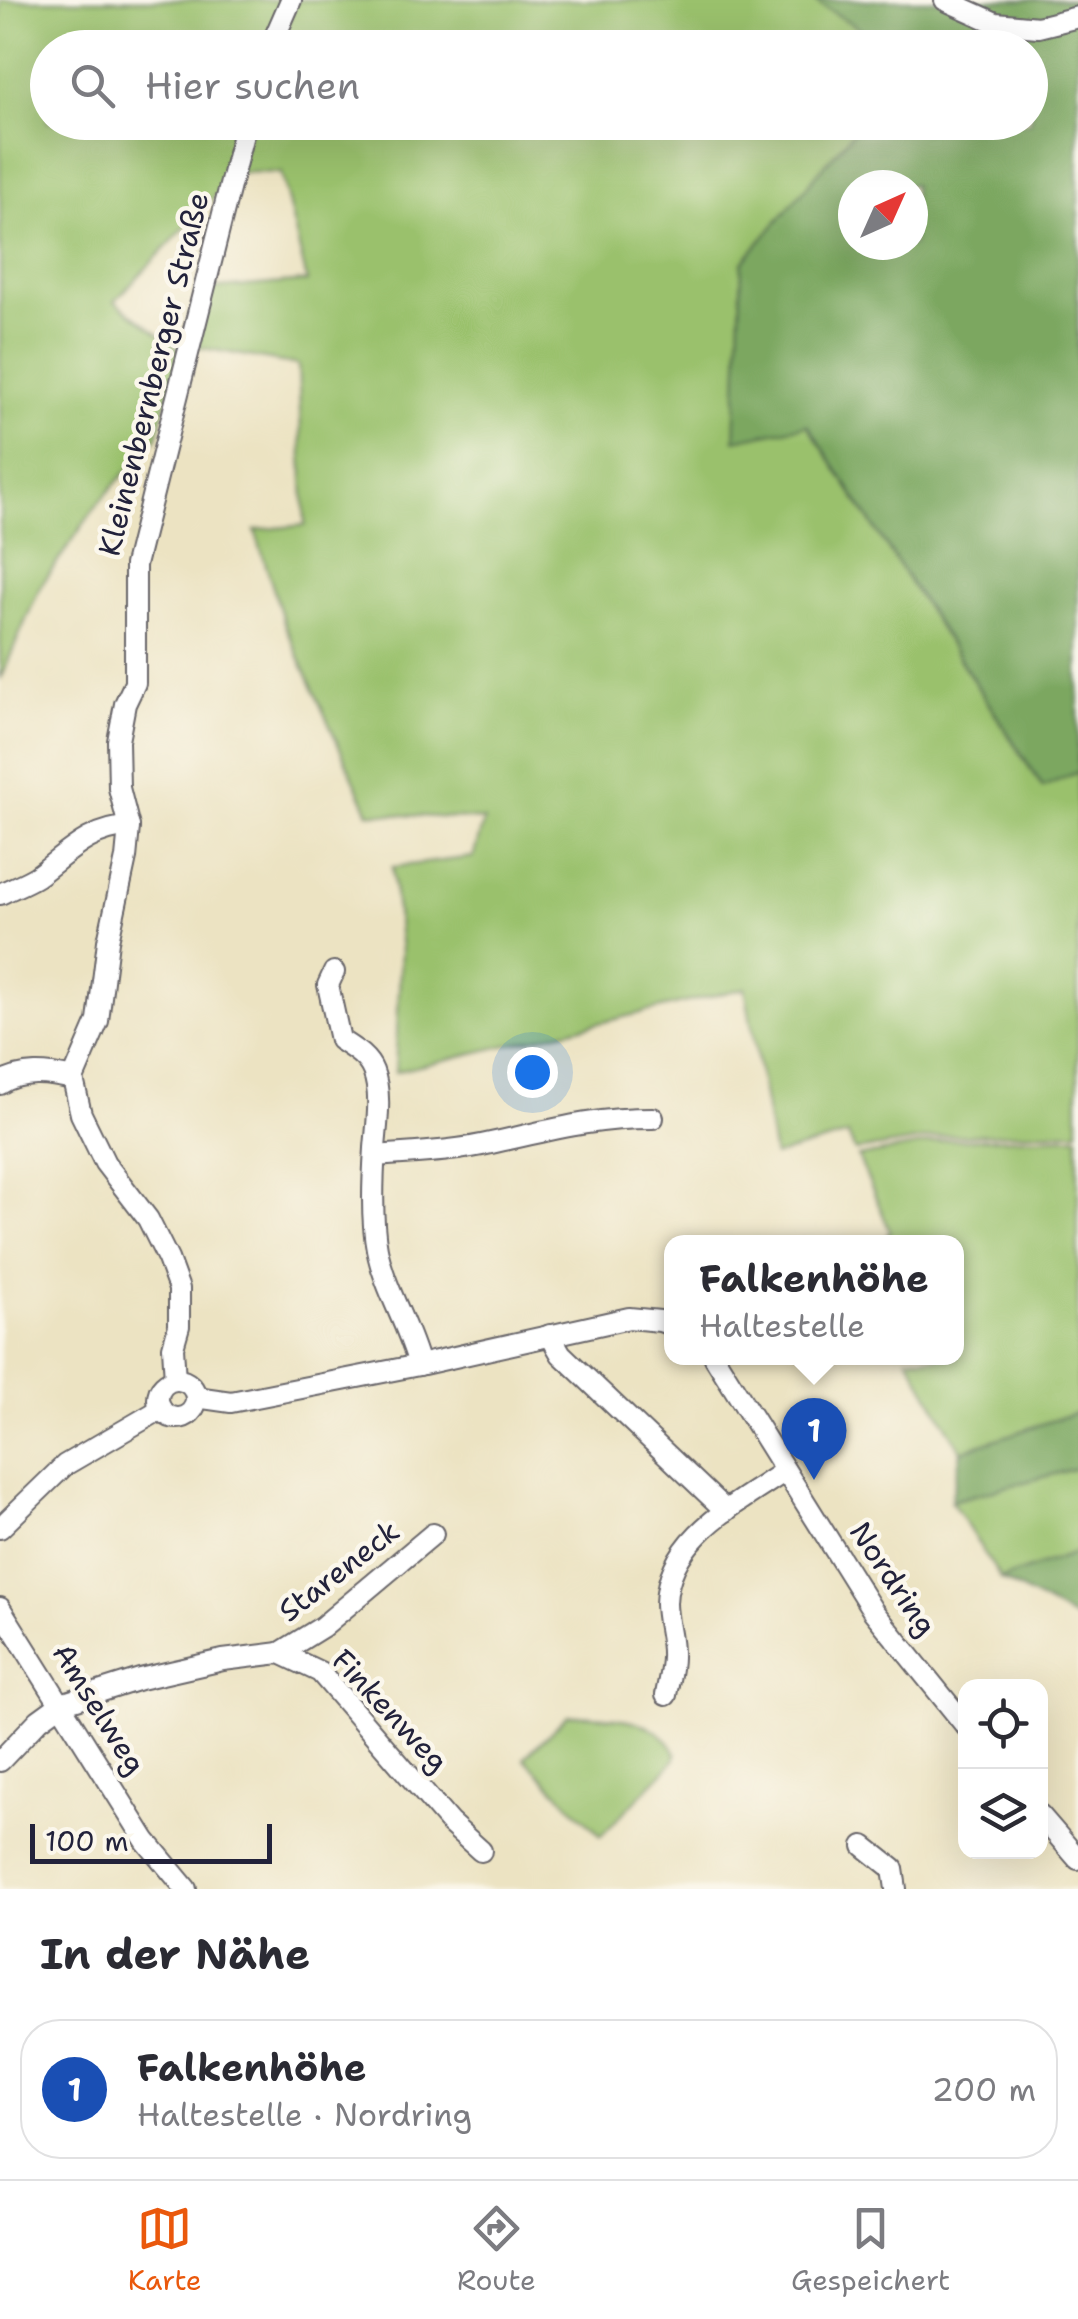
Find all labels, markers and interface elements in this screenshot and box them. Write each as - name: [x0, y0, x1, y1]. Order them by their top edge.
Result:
- search box: [30, 30, 1048, 140]
- icon: search: [65, 58, 120, 113]
- text: Hier suchen: [145, 60, 360, 111]
- north arrow: [838, 170, 928, 260]
- street label: Kleinenbernberger Straße: [88, 188, 219, 560]
- your location: [507, 1047, 558, 1098]
- popup: [664, 1235, 964, 1365]
- text: Falkenhöhe: [699, 1253, 929, 1304]
- text: Haltestelle: [699, 1304, 865, 1347]
- pin: 1: [782, 1398, 846, 1480]
- street label: Stareneck: [270, 1510, 408, 1631]
- street label: Nordring: [840, 1514, 947, 1644]
- street label: Amselweg: [43, 1635, 156, 1782]
- street label: Finkenweg: [323, 1640, 458, 1781]
- map controls: [958, 1679, 1048, 1859]
- button: locate: [958, 1679, 1048, 1769]
- button: layers: [958, 1769, 1048, 1859]
- scale bar: [30, 1819, 272, 1864]
- text: 100 m: [45, 1822, 129, 1860]
- text: In der Nähe: [40, 1926, 310, 1982]
- text: Falkenhöhe: [137, 2042, 367, 2093]
- text: 1: [67, 2068, 82, 2111]
- text: 200 m: [932, 2068, 1036, 2111]
- text: Haltestelle · Nordring: [137, 2093, 472, 2136]
- tab: Karte: [128, 2201, 202, 2299]
- tab: Route: [457, 2201, 536, 2299]
- tab: Gespeichert: [791, 2201, 950, 2299]

